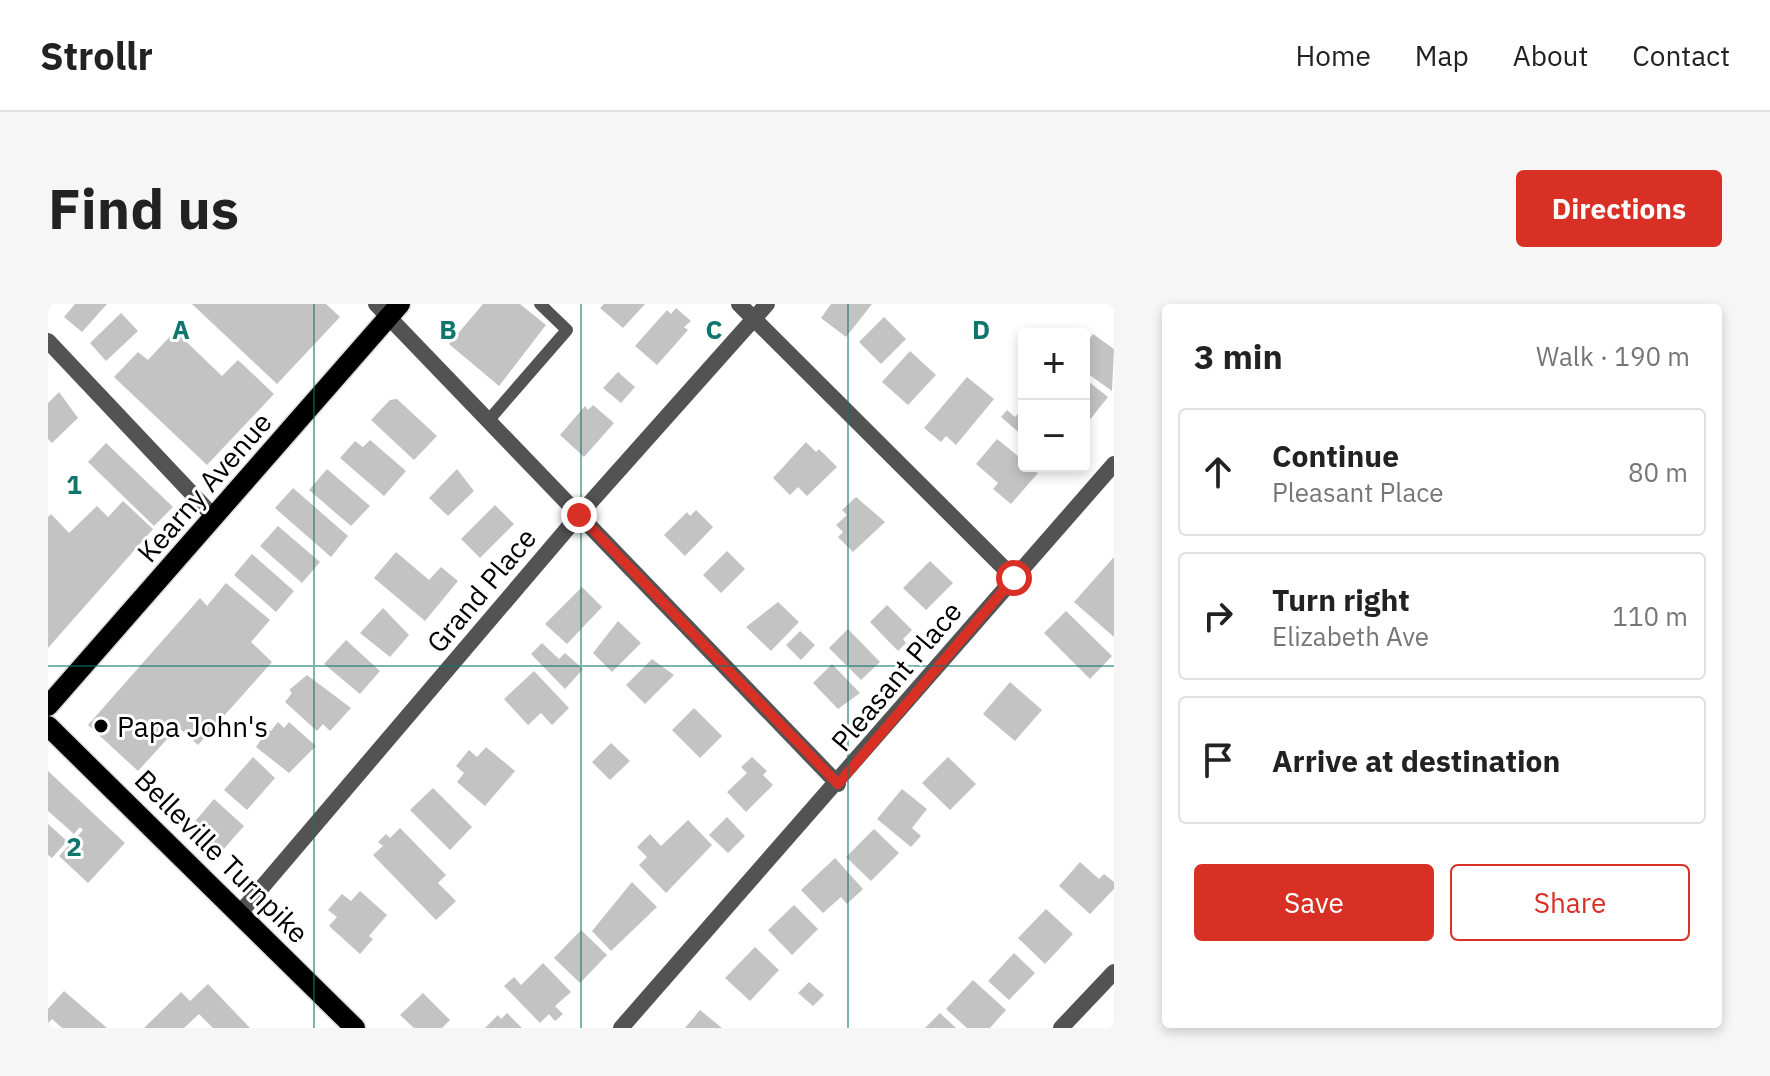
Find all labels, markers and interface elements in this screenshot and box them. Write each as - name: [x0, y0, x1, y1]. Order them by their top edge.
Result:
- text: Strollr: [40, 31, 153, 80]
- text: Home: [1295, 37, 1371, 74]
- text: Map: [1415, 37, 1469, 74]
- text: About: [1513, 37, 1588, 74]
- text: Contact: [1632, 37, 1730, 74]
- button: Directions: [1516, 170, 1722, 247]
- text: Find us: [48, 172, 239, 244]
- text: A: [172, 312, 190, 346]
- text: B: [439, 312, 457, 346]
- text: C: [706, 312, 723, 346]
- text: D: [972, 312, 990, 346]
- map controls: [1018, 328, 1090, 472]
- button: +: [1018, 328, 1090, 400]
- text: 3 min: [1194, 334, 1283, 378]
- text: Walk · 190 m: [1536, 339, 1690, 373]
- button: −: [1018, 400, 1090, 472]
- street label: Kearny Avenue: [129, 404, 279, 570]
- text: Continue: [1272, 436, 1399, 475]
- icon: ahead: [1196, 450, 1240, 494]
- text: 80 m: [1628, 455, 1688, 489]
- text: 1: [66, 467, 82, 501]
- text: Pleasant Place: [1272, 475, 1443, 509]
- route end: [561, 497, 597, 533]
- street label: Grand Place: [418, 520, 544, 660]
- route start: [996, 560, 1032, 596]
- text: Turn right: [1272, 580, 1410, 619]
- street label: Pleasant Place: [822, 593, 970, 759]
- icon: right: [1196, 594, 1240, 638]
- text: 110 m: [1612, 599, 1688, 633]
- text: Elizabeth Ave: [1272, 619, 1429, 653]
- place label: Papa John's: [117, 708, 268, 745]
- marker: Papa John's: [92, 717, 110, 735]
- icon: arrive: [1196, 738, 1240, 782]
- text: Arrive at destination: [1272, 741, 1560, 780]
- street label: Belleville Turnpike: [127, 761, 317, 951]
- text: 2: [66, 829, 82, 863]
- button: Save: [1194, 864, 1434, 941]
- button: Share: [1450, 864, 1690, 941]

